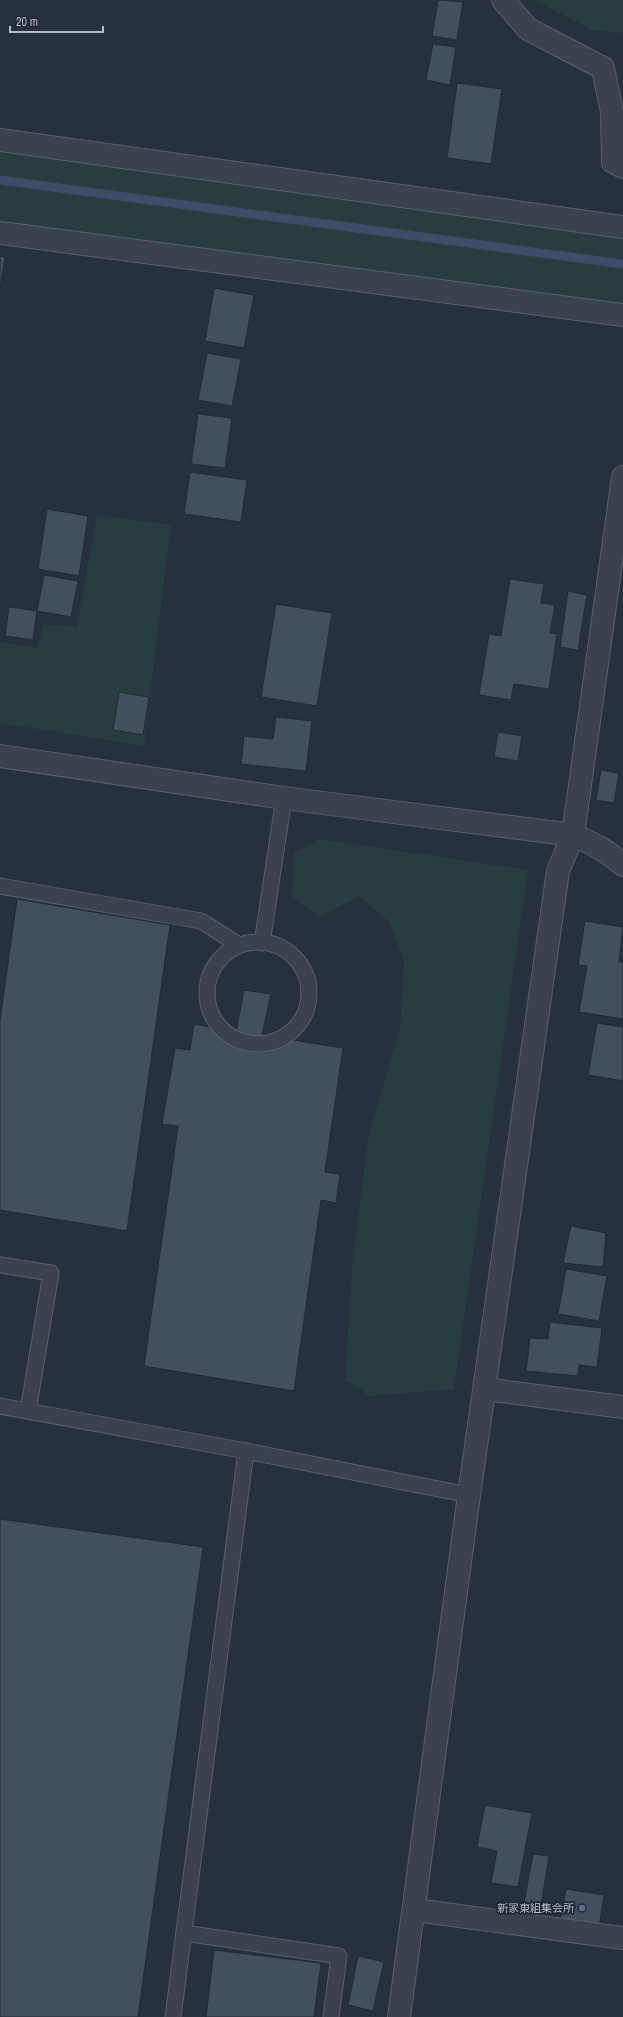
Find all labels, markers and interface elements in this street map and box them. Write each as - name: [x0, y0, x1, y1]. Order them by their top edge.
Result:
- scale bar: [10, 8, 103, 34]
- text: 20 m: [16, 14, 38, 30]
- place label: 新家東組集会所: [497, 1901, 575, 1915]
- marker: 新家東組集会所: [577, 1903, 587, 1913]

